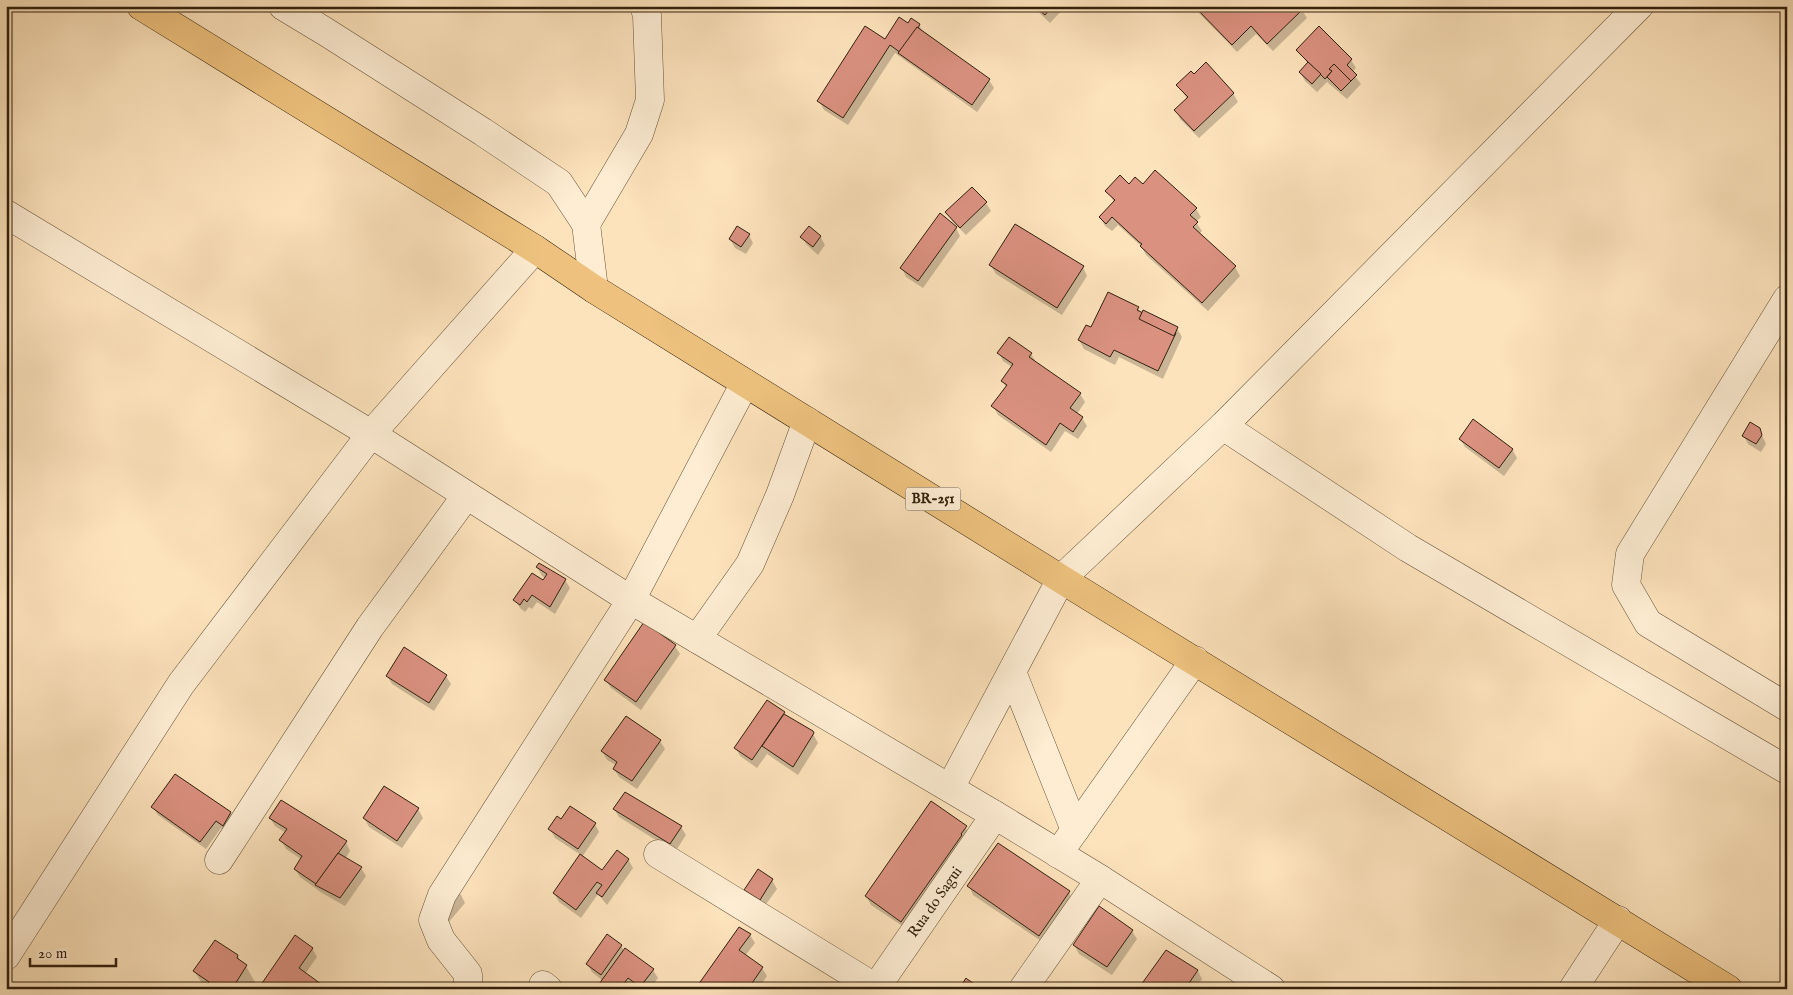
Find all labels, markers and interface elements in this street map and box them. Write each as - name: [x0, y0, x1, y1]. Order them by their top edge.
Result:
- road number: BR-251: [906, 488, 960, 510]
- street label: Rua do Sagui: [904, 863, 966, 941]
- scale bar: [30, 935, 116, 967]
- text: 20 m: [38, 944, 68, 963]

